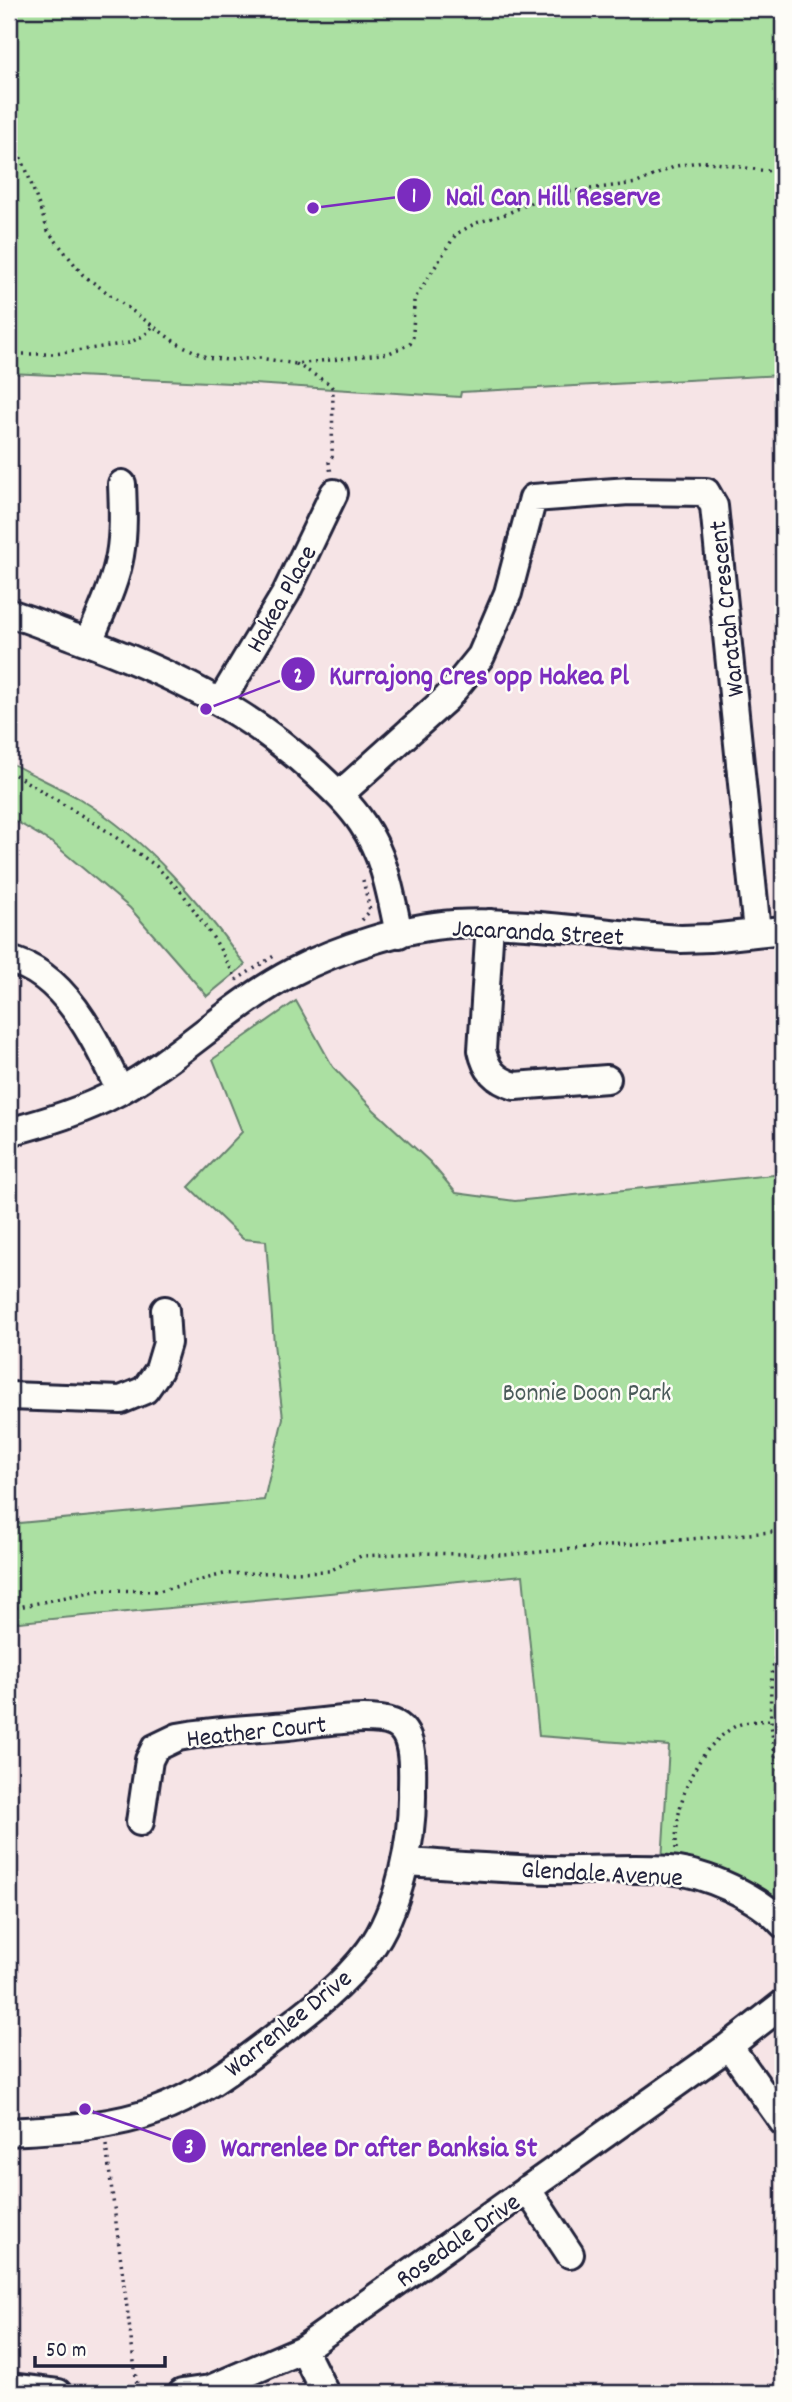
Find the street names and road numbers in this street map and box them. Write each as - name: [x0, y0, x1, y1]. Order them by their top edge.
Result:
- street label: Waratah Crescent: [701, 518, 756, 699]
- street label: Hakea Place: [238, 539, 328, 660]
- street label: Jacaranda Street: [451, 912, 625, 957]
- street label: Heather Court: [185, 1708, 328, 1759]
- street label: Glendale Avenue: [520, 1853, 684, 1898]
- street label: Warrenlee Drive: [217, 1962, 361, 2088]
- street label: Rosedale Drive: [389, 2185, 529, 2299]

